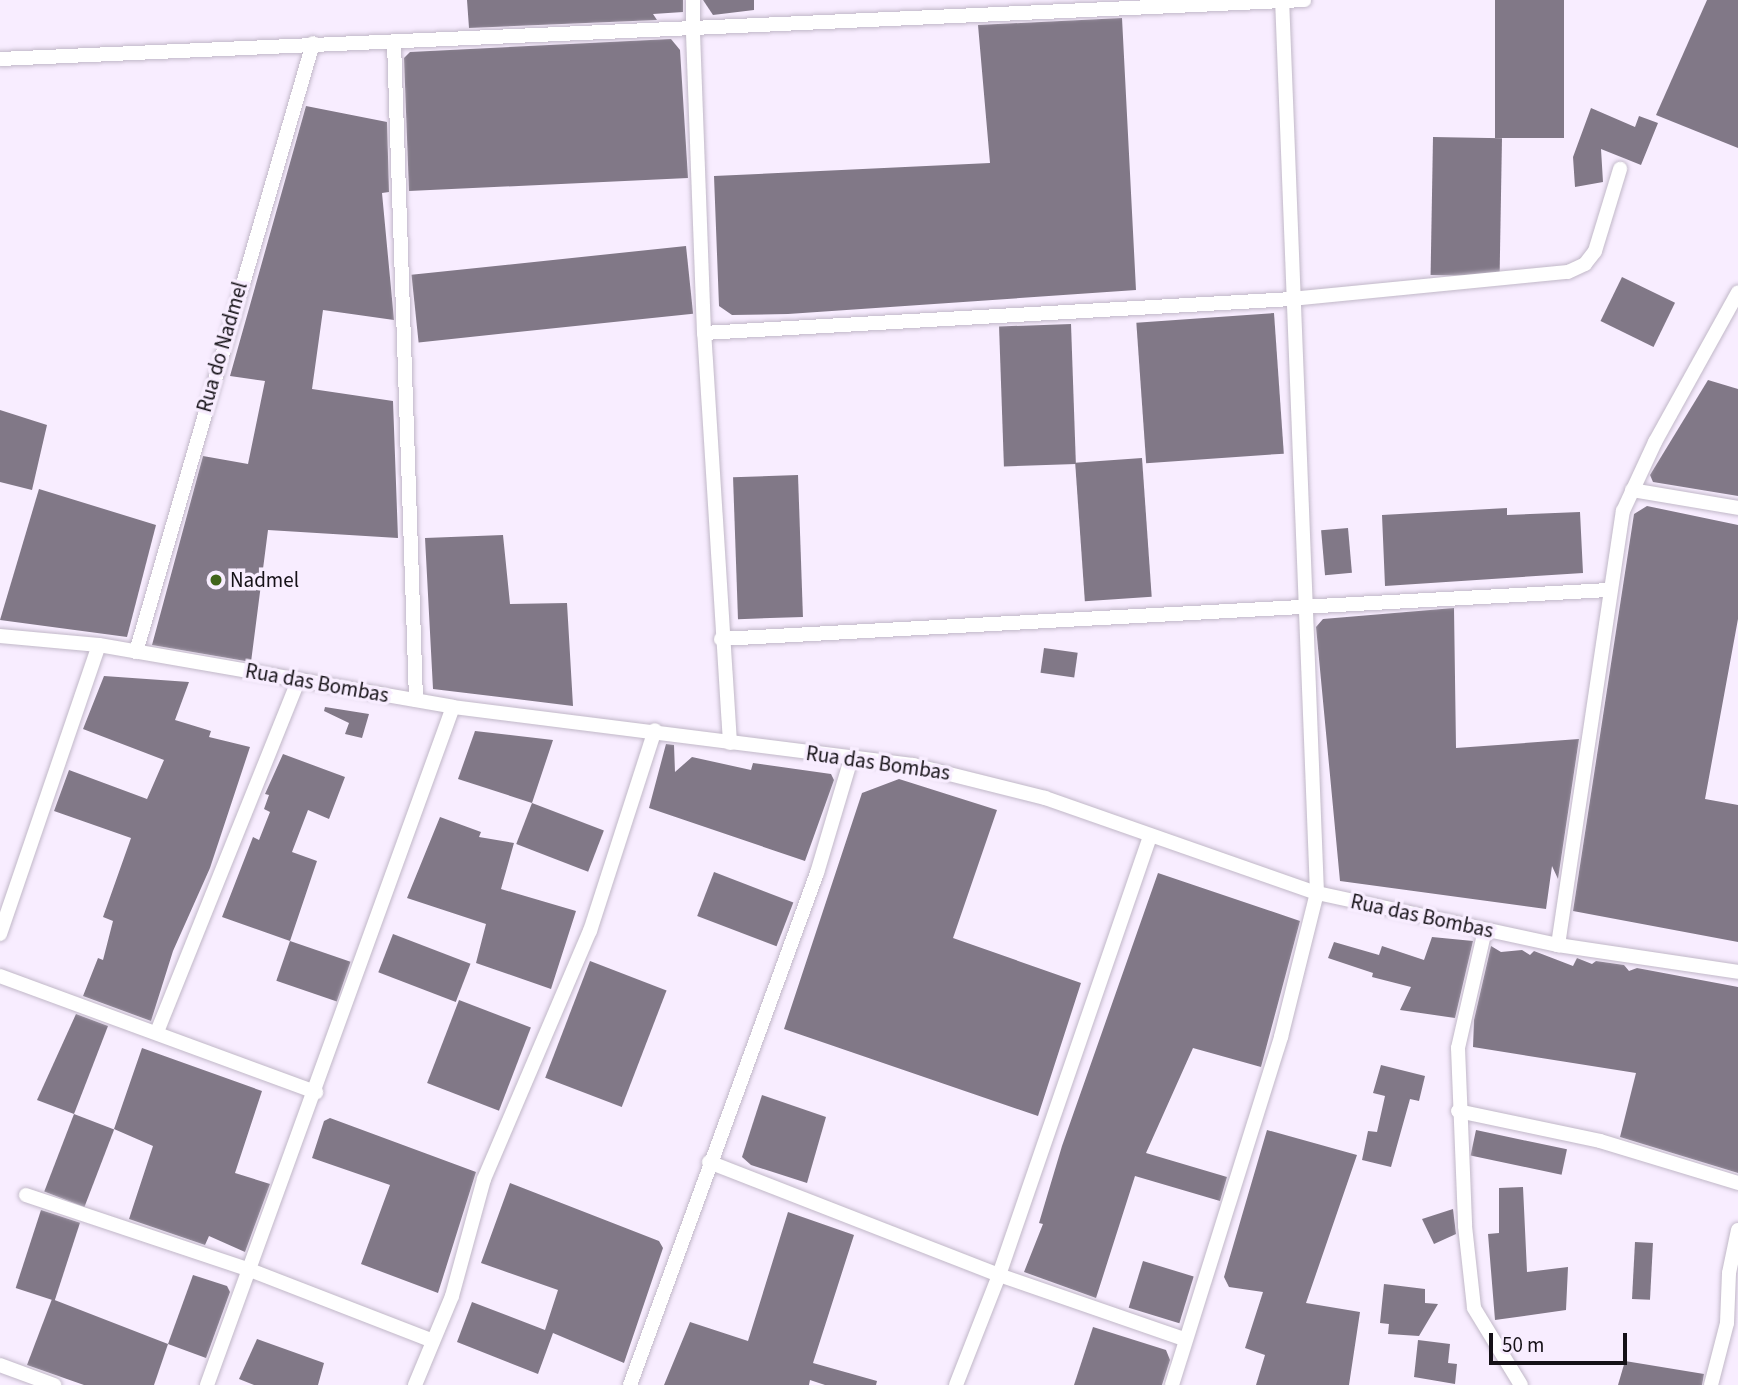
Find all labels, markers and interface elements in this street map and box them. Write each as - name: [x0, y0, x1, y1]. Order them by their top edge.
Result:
- street label: Rua do Nadmel: [191, 279, 253, 415]
- place label: Nadmel: [230, 567, 299, 593]
- marker: Nadmel: [208, 572, 224, 588]
- street label: Rua das Bombas: [243, 658, 391, 708]
- street label: Rua das Bombas: [804, 740, 952, 786]
- street label: Rua das Bombas: [1348, 889, 1496, 943]
- scale bar: [1493, 1318, 1631, 1362]
- text: 50 m: [1502, 1330, 1544, 1360]

